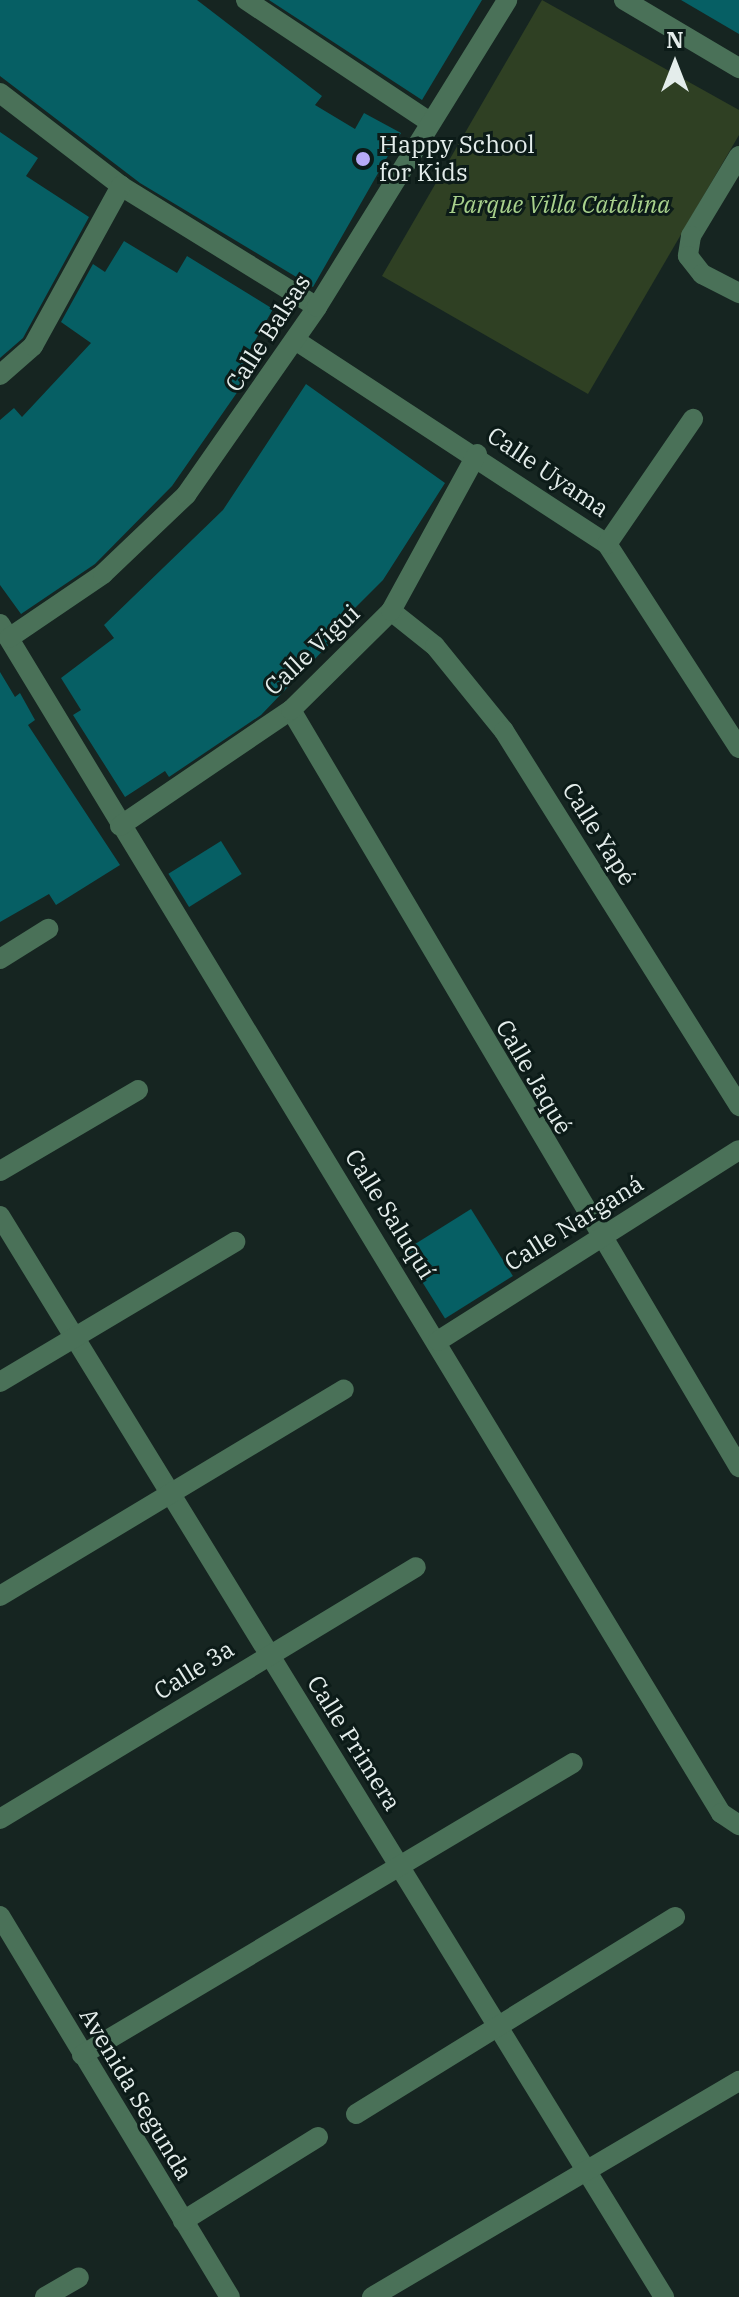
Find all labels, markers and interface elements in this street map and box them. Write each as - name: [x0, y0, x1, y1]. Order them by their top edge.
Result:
- north arrow: [635, 24, 715, 104]
- text: N: [666, 25, 684, 54]
- place label: Happy School for Kids: [379, 131, 535, 187]
- marker: Happy School for Kids: [354, 150, 372, 168]
- park label: Parque Villa Catalina: [450, 191, 670, 219]
- street label: Calle Balsas: [219, 269, 317, 397]
- street label: Calle Uyama: [482, 421, 614, 523]
- street label: Calle Vigui: [258, 599, 366, 701]
- street label: Calle Yapé: [556, 777, 642, 891]
- street label: Calle Jaqué: [490, 1015, 578, 1139]
- street label: Calle Saluquí: [339, 1144, 441, 1284]
- street label: Calle Narganá: [499, 1169, 649, 1277]
- street label: Calle 3a: [149, 1634, 239, 1706]
- street label: Calle Primera: [301, 1670, 407, 1816]
- street label: Avenida Segunda: [73, 2003, 199, 2185]

